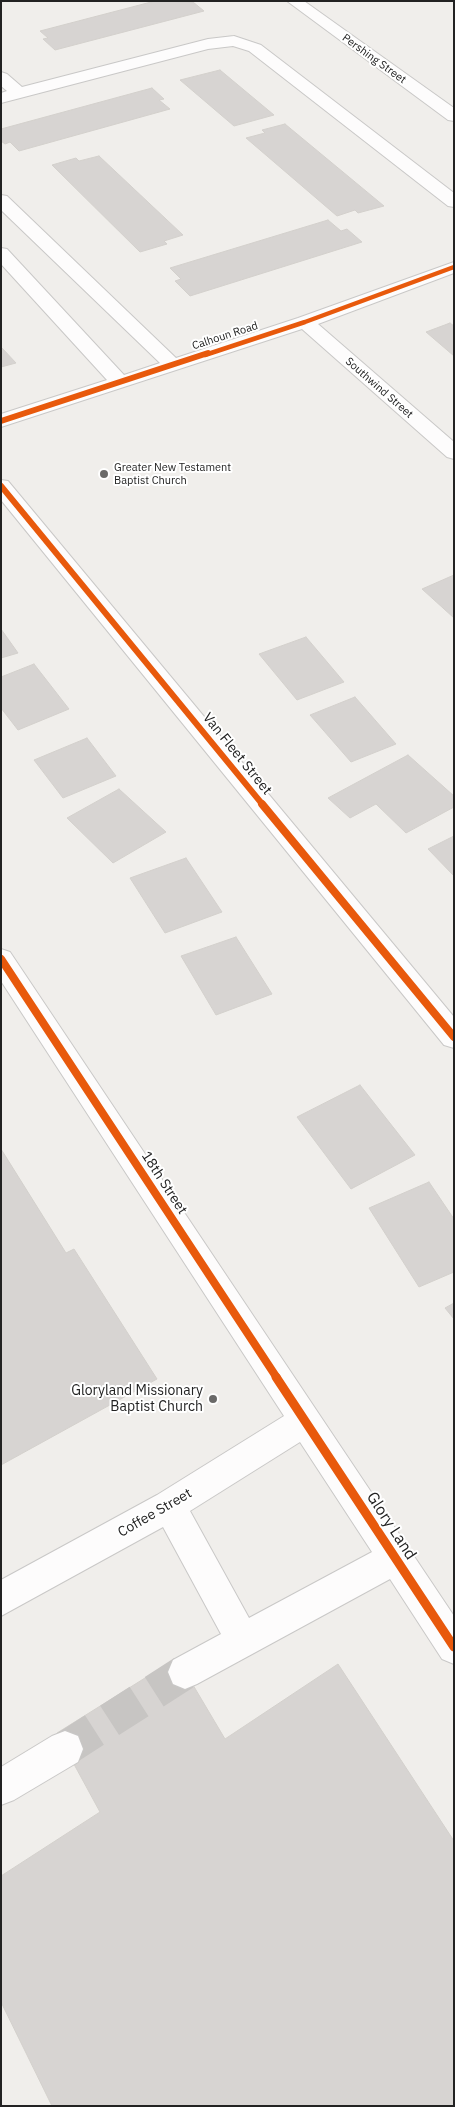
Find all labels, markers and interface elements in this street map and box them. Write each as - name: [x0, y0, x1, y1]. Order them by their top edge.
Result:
- street label: Pershing Street: [339, 31, 409, 87]
- street label: Calhoun Road: [190, 319, 260, 353]
- street label: Southwind Street: [342, 355, 416, 421]
- place label: Greater New Testament Baptist Church: [114, 461, 231, 487]
- marker: Greater New Testament Baptist Church: [98, 468, 110, 480]
- street label: Van Fleet Street: [199, 710, 275, 798]
- street label: 18th Street: [138, 1148, 190, 1218]
- place label: Gloryland Missionary Baptist Church: [71, 1383, 203, 1415]
- marker: Gloryland Missionary Baptist Church: [207, 1393, 219, 1405]
- street label: Coffee Street: [115, 1485, 195, 1541]
- street label: Glory Land: [362, 1488, 420, 1564]

